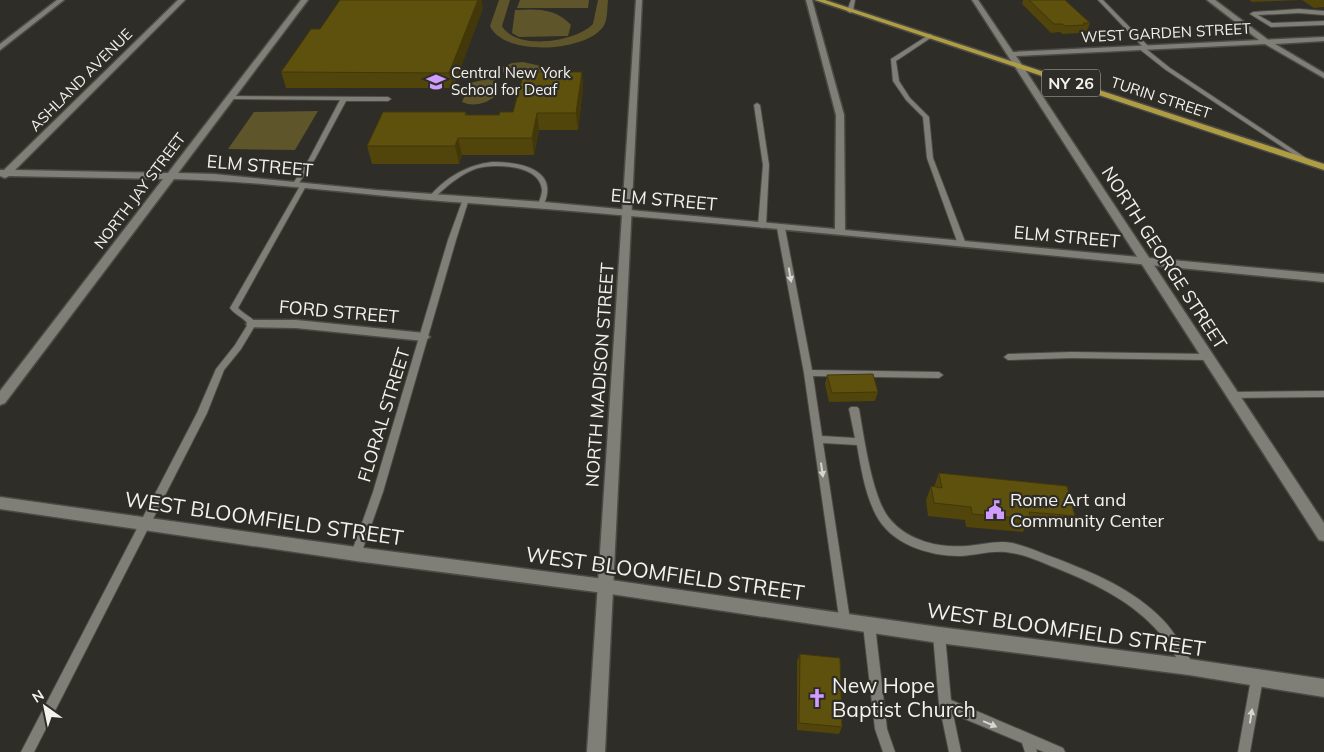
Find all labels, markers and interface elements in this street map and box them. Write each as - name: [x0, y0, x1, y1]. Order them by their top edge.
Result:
- street label: WEST GARDEN STREET: [1081, 19, 1251, 46]
- street label: ASHLAND AVENUE: [25, 24, 136, 135]
- place label: Central New York School for Deaf: [451, 63, 571, 99]
- road number: NY 26: [1042, 70, 1100, 96]
- school or university icon: Central New York School for Deaf: [425, 71, 447, 93]
- street label: TURIN STREET: [1109, 72, 1214, 123]
- street label: NORTH JAY STREET: [90, 129, 189, 252]
- street label: ELM STREET: [206, 149, 314, 182]
- street label: NORTH GEORGE STREET: [1097, 162, 1232, 354]
- street label: ELM STREET: [610, 183, 718, 216]
- street label: ELM STREET: [1013, 220, 1121, 253]
- street label: NORTH MADISON STREET: [580, 262, 619, 488]
- one-way arrow: [786, 268, 794, 284]
- street label: FORD STREET: [278, 295, 400, 328]
- street label: FLORAL STREET: [352, 345, 415, 485]
- one-way arrow: [818, 463, 826, 479]
- street label: WEST BLOOMFIELD STREET: [123, 486, 405, 550]
- place label: Rome Art and Community Center: [1010, 488, 1164, 532]
- public building icon: Rome Art and Community Center: [984, 499, 1006, 521]
- street label: WEST BLOOMFIELD STREET: [524, 541, 806, 605]
- street label: WEST BLOOMFIELD STREET: [925, 597, 1207, 661]
- place label: New Hope Baptist Church: [832, 672, 976, 722]
- north arrow: [20, 682, 70, 732]
- text: N: [29, 686, 47, 707]
- church icon: New Hope Baptist Church: [806, 687, 828, 709]
- one-way arrow: [1248, 708, 1256, 724]
- one-way arrow: [983, 720, 997, 728]

